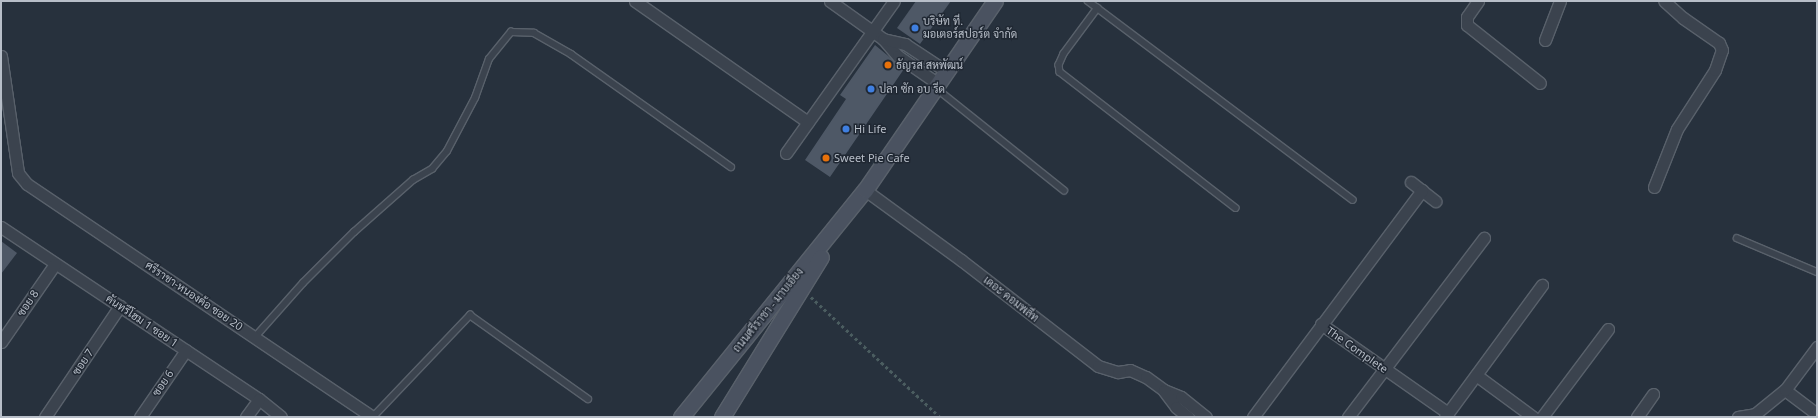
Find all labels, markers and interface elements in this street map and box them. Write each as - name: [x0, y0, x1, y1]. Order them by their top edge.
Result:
- place label: บริษัท ที. มอเตอร์สปอร์ต จำกัด: [923, 15, 1017, 41]
- marker: บริษัท ที. มอเตอร์สปอร์ต จำกัด: [910, 23, 920, 33]
- place label: ธัญรส สหพัฒน์: [896, 58, 963, 72]
- marker: ธัญรส สหพัฒน์: [883, 60, 893, 70]
- place label: ปลา ซัก อบ รีด: [879, 82, 945, 96]
- marker: ปลา ซัก อบ รีด: [866, 84, 876, 94]
- place label: Hi Life: [854, 122, 886, 136]
- marker: Hi Life: [841, 124, 851, 134]
- place label: Sweet Pie Cafe: [834, 151, 910, 165]
- marker: Sweet Pie Cafe: [821, 153, 831, 163]
- street label: ศรีราชา-หนองค้อ ซอย 20: [143, 259, 245, 333]
- street label: ถนนศรีราชา - มาบเอียง: [730, 265, 806, 355]
- street label: เดอะ คอมพลีท: [981, 273, 1041, 325]
- street label: ซอย 8: [15, 287, 41, 319]
- street label: คันทรีโฮม 1 ซอย 1: [103, 292, 181, 350]
- street label: The Complete: [1324, 324, 1390, 376]
- street label: ซอย 7: [70, 346, 96, 378]
- street label: ซอย 6: [150, 367, 176, 399]

